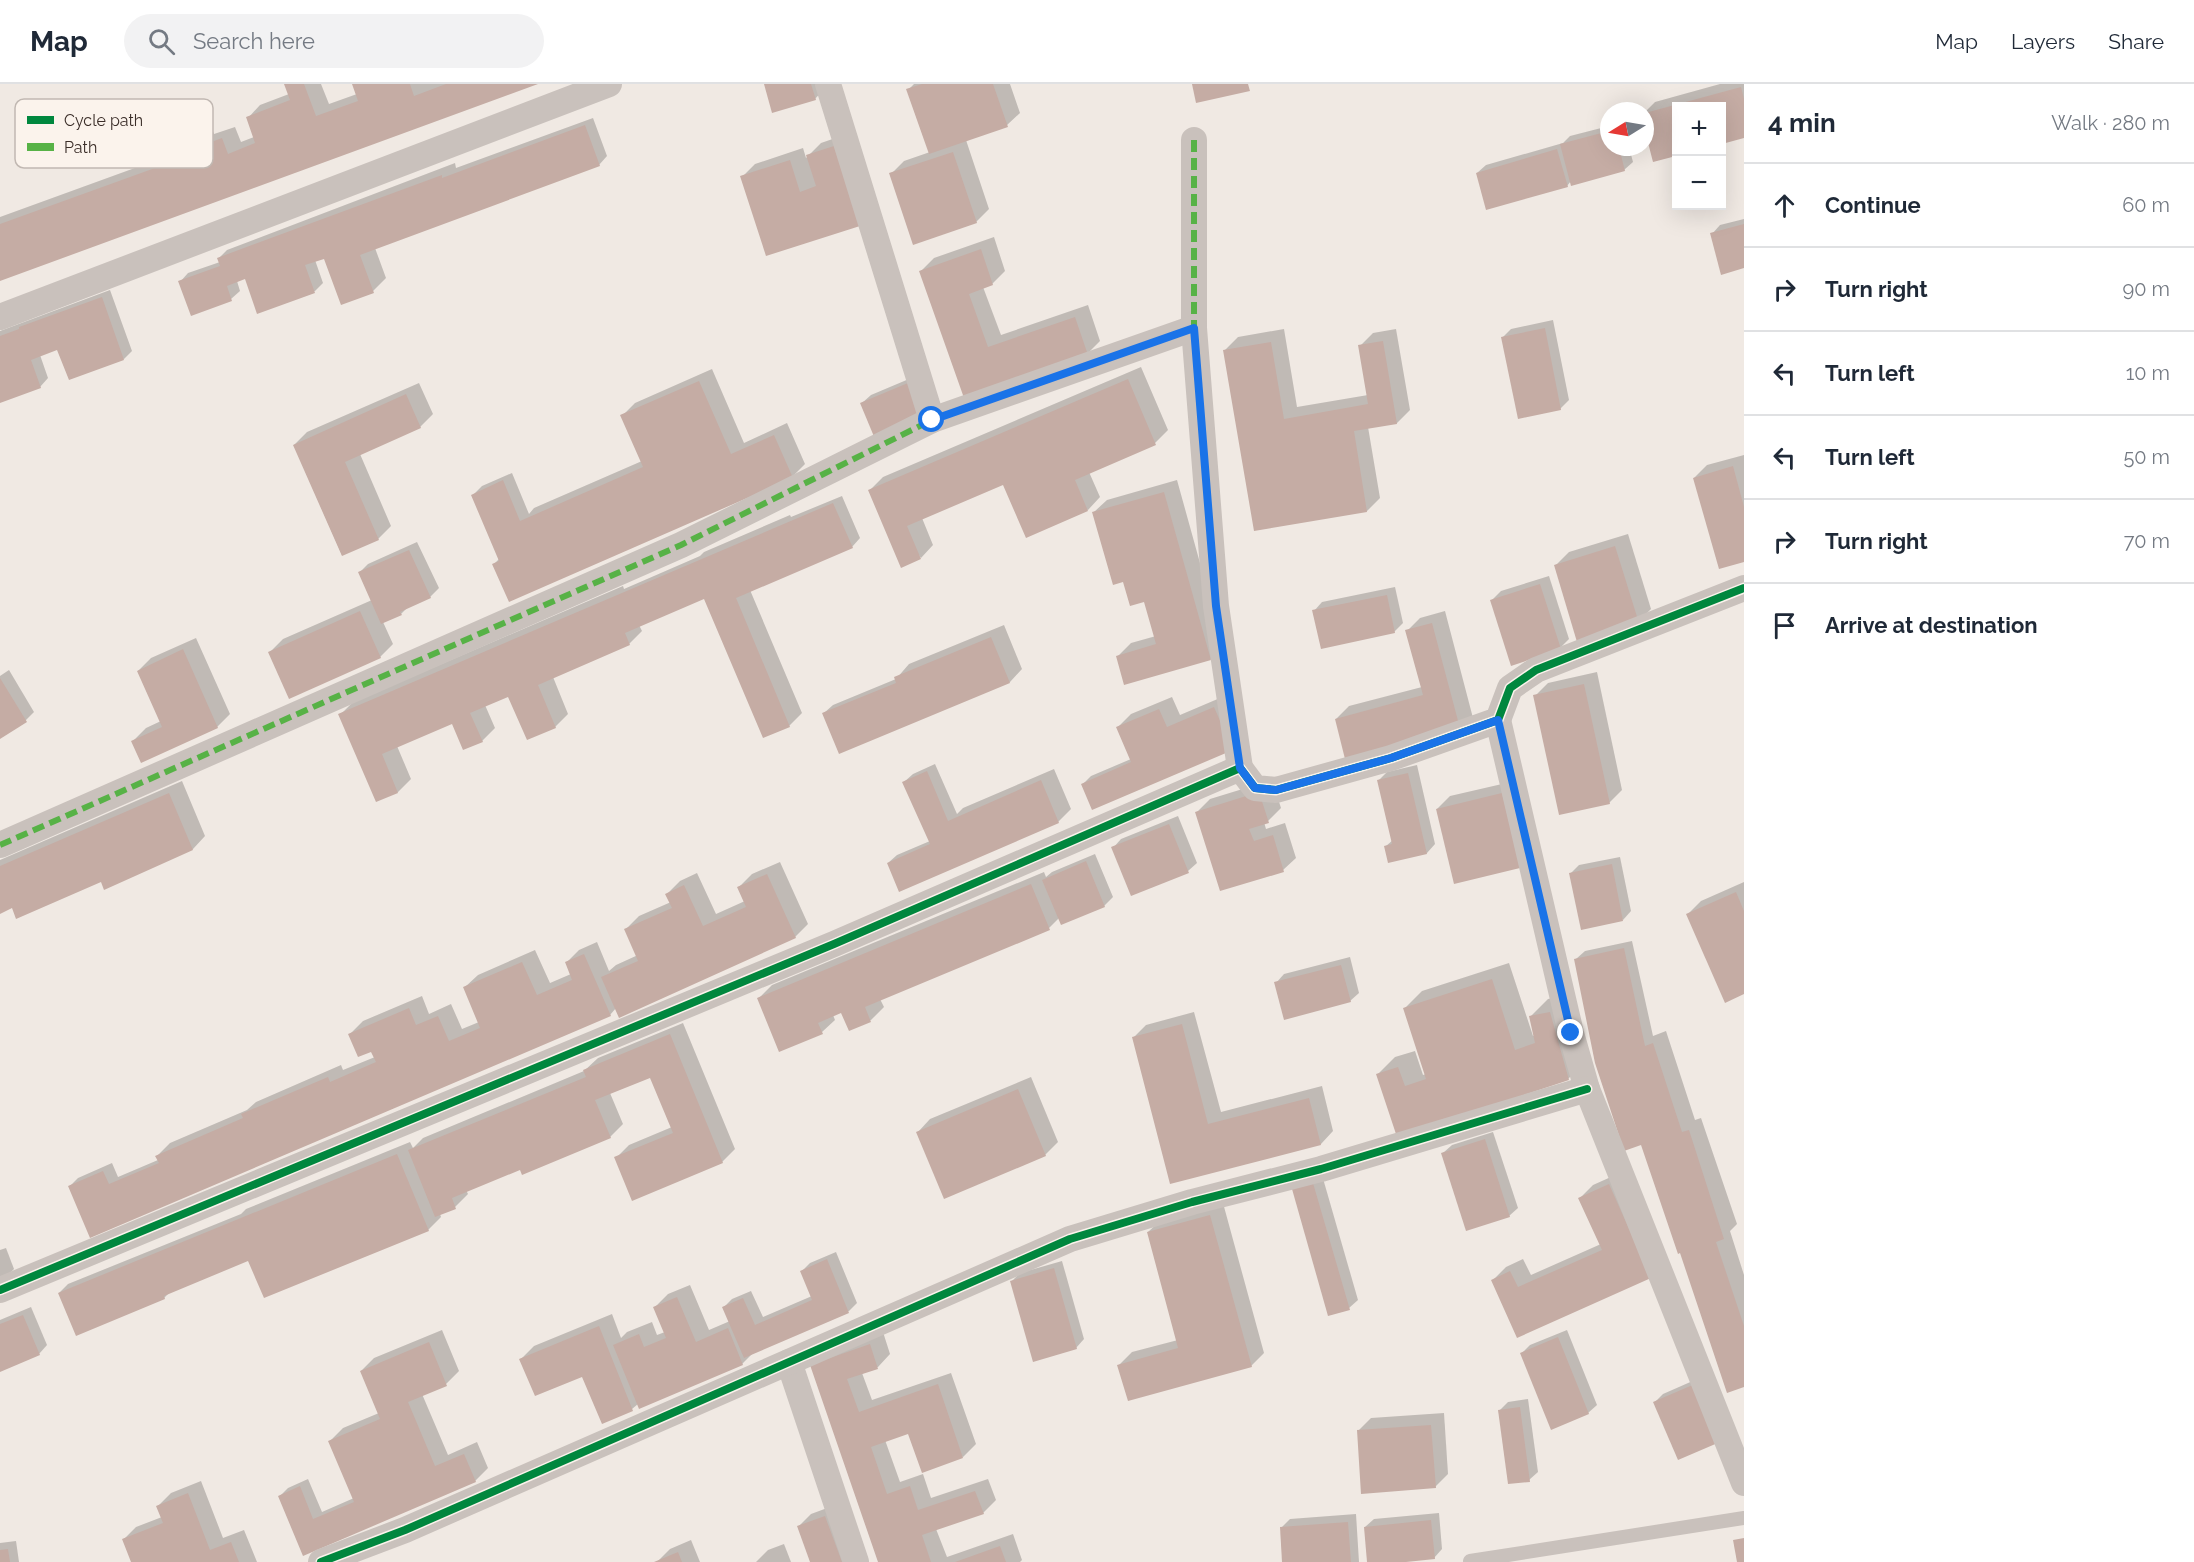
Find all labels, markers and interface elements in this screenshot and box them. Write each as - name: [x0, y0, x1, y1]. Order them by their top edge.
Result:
- search box: [124, 14, 544, 68]
- text: Map: [30, 25, 88, 58]
- icon: search: [145, 25, 178, 58]
- text: Search here: [193, 28, 315, 54]
- text: Map: [1935, 29, 1978, 54]
- text: Layers: [2011, 29, 2075, 54]
- text: Share: [2108, 29, 2164, 54]
- legend: [15, 99, 213, 168]
- north arrow: [1600, 102, 1654, 156]
- map controls: [1672, 102, 1726, 210]
- button: +: [1672, 102, 1726, 156]
- text: 4 min: [1768, 108, 1836, 138]
- text: Cycle path: [64, 111, 143, 130]
- text: Walk · 280 m: [2051, 111, 2170, 135]
- text: Path: [64, 138, 97, 157]
- button: −: [1672, 156, 1726, 210]
- icon: ahead: [1768, 189, 1801, 222]
- text: Continue: [1825, 192, 1921, 218]
- text: 60 m: [2122, 193, 2170, 217]
- icon: right: [1768, 273, 1801, 306]
- text: Turn right: [1825, 276, 1928, 302]
- text: 90 m: [2123, 277, 2170, 301]
- icon: left: [1768, 357, 1801, 390]
- text: Turn left: [1825, 360, 1915, 386]
- text: 10 m: [2126, 361, 2170, 385]
- route start: [918, 406, 944, 432]
- icon: left: [1768, 441, 1801, 474]
- text: Turn left: [1825, 444, 1915, 470]
- text: 50 m: [2123, 445, 2170, 469]
- icon: right: [1768, 525, 1801, 558]
- text: Turn right: [1825, 528, 1928, 554]
- text: 70 m: [2124, 529, 2170, 553]
- icon: arrive: [1768, 609, 1801, 642]
- text: Arrive at destination: [1825, 612, 2038, 638]
- route end: [1557, 1019, 1583, 1045]

